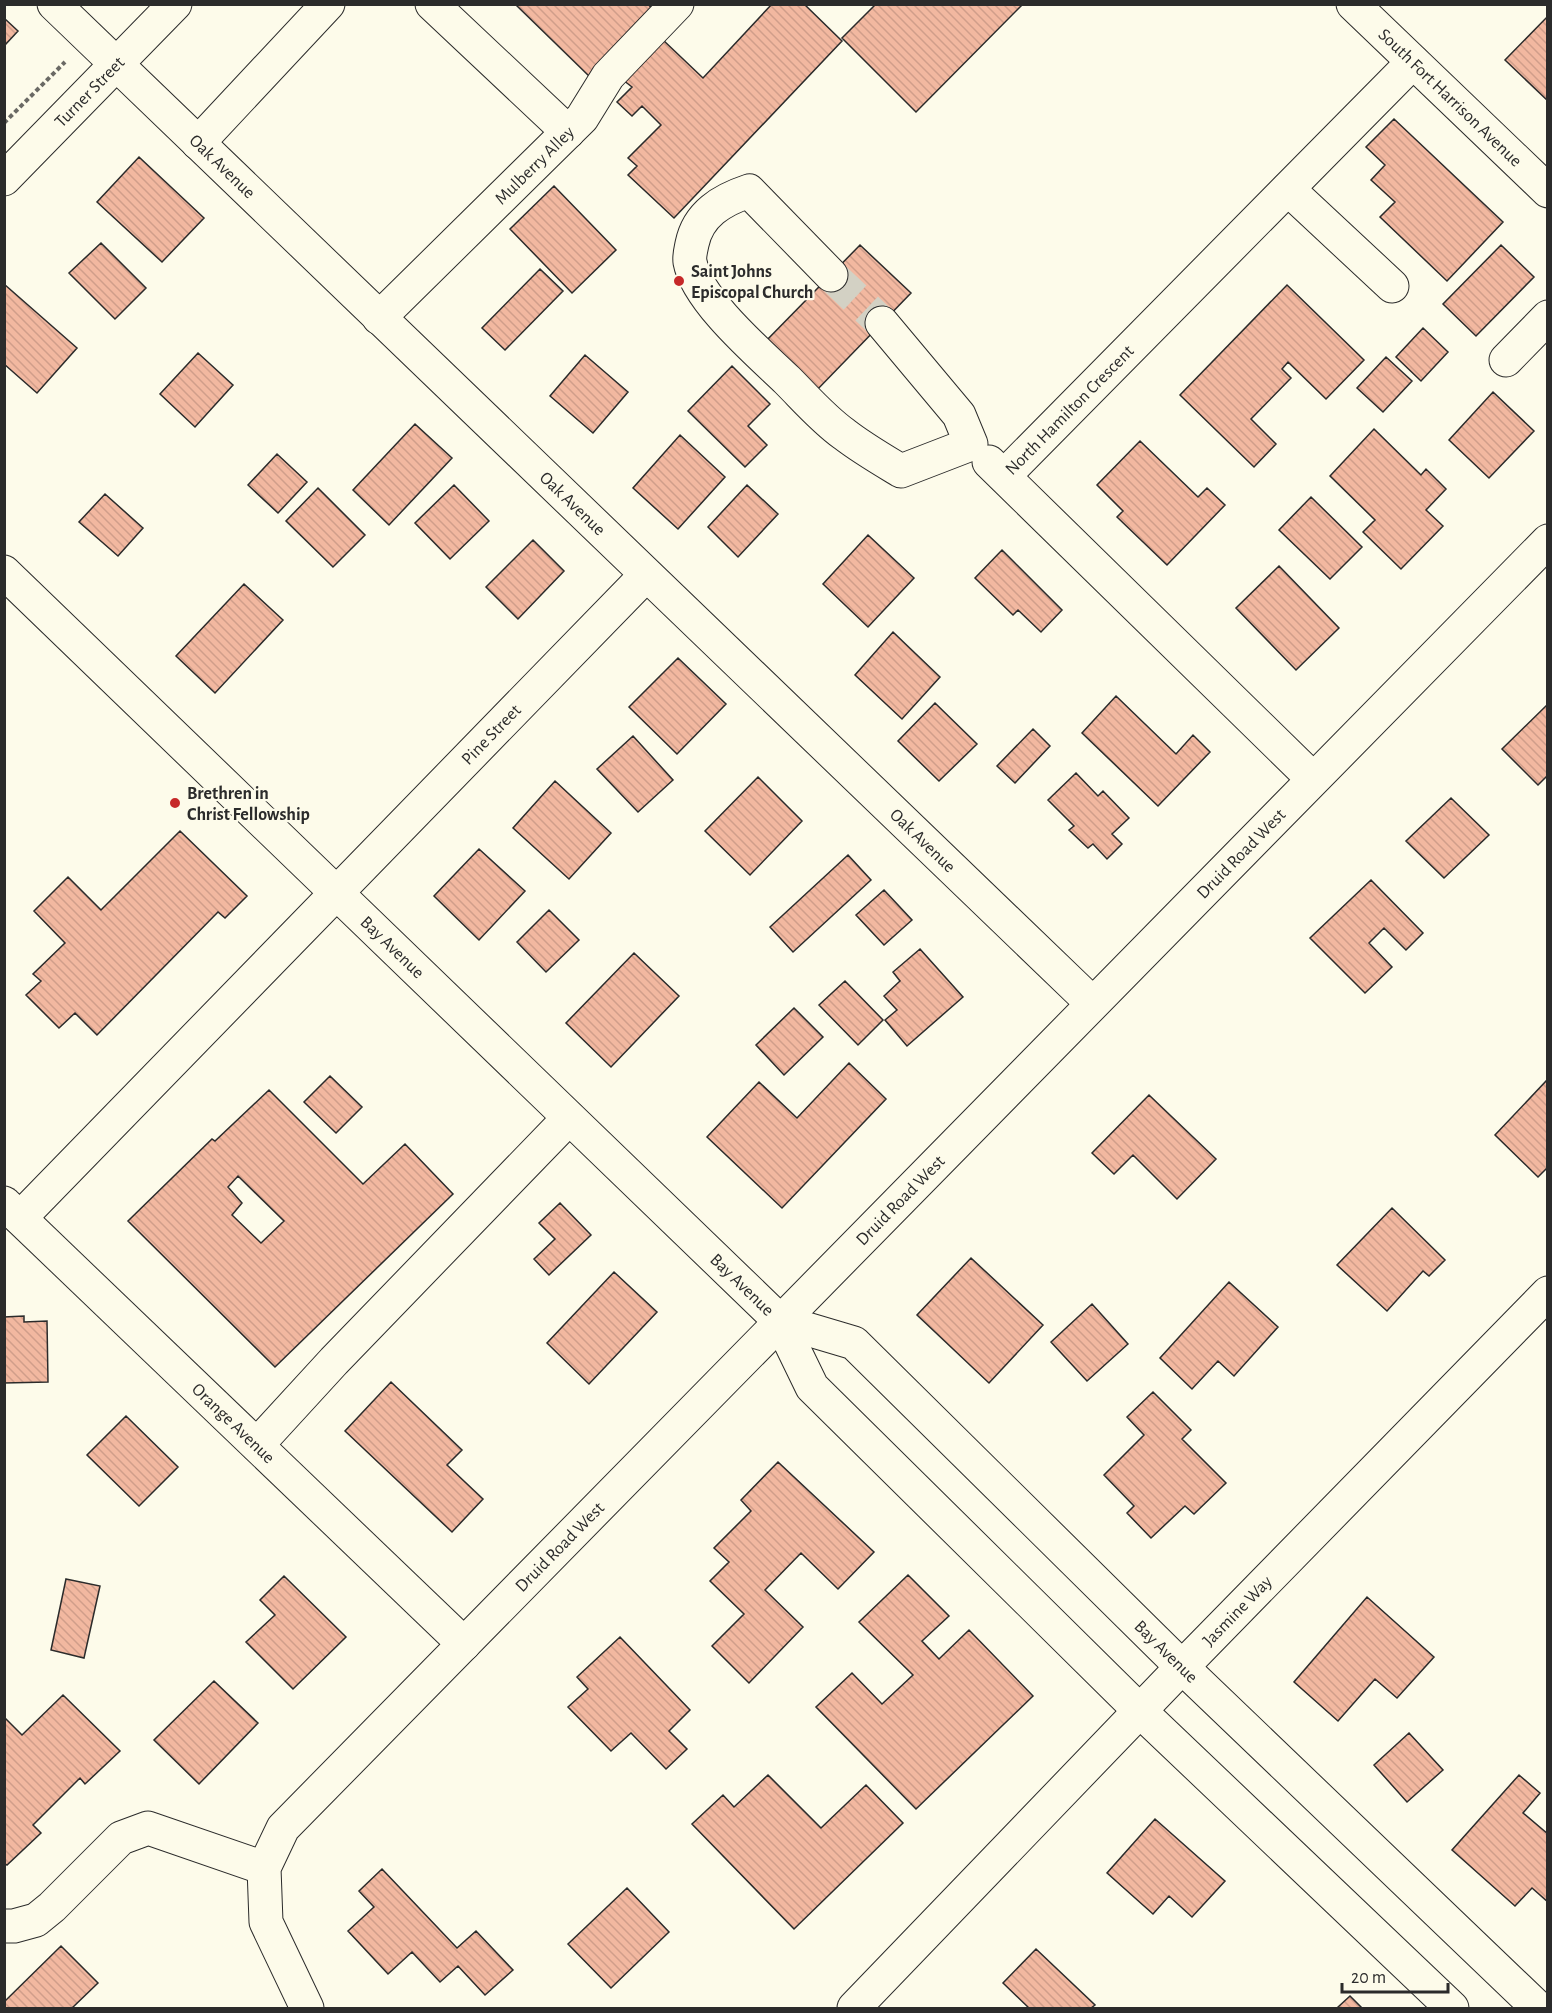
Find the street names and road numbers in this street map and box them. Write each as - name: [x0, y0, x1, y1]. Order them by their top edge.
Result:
- street label: South Fort Harrison Avenue: [1375, 26, 1525, 171]
- street label: Turner Street: [52, 53, 128, 131]
- street label: Mulberry Alley: [492, 123, 578, 208]
- street label: Oak Avenue: [186, 132, 258, 202]
- street label: North Hamilton Crescent: [1002, 342, 1138, 479]
- street label: Oak Avenue: [536, 469, 608, 539]
- street label: Pine Street: [458, 701, 525, 769]
- street label: Oak Avenue: [886, 806, 959, 876]
- street label: Druid Road West: [1194, 806, 1290, 903]
- street label: Bay Avenue: [356, 913, 427, 982]
- street label: Druid Road West: [853, 1152, 949, 1249]
- street label: Bay Avenue: [706, 1251, 777, 1320]
- street label: Orange Avenue: [188, 1380, 278, 1467]
- street label: Druid Road West: [512, 1499, 608, 1596]
- street label: Jasmine Way: [1200, 1572, 1276, 1650]
- street label: Bay Avenue: [1130, 1617, 1201, 1687]

